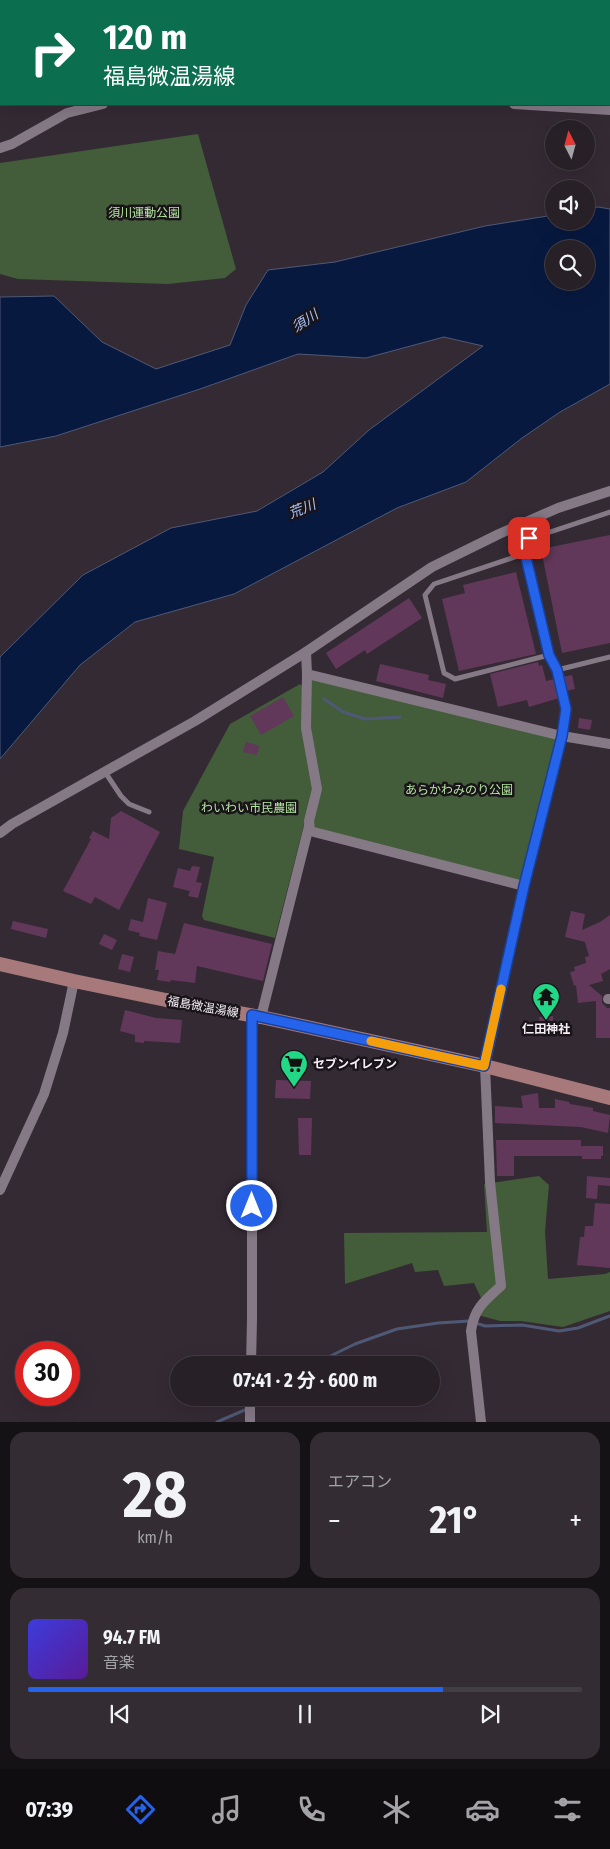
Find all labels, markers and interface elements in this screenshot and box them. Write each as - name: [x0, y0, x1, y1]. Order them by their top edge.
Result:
- text: 120 m: [103, 16, 187, 58]
- icon: right: [20, 20, 85, 85]
- text: 福島微温湯線: [103, 63, 235, 90]
- north arrow: [545, 120, 595, 170]
- map controls: [545, 120, 595, 290]
- button: sound: [545, 180, 595, 230]
- park label: 須川運動公園: [108, 206, 180, 220]
- button: search: [545, 240, 595, 290]
- water label: 須川: [289, 305, 323, 336]
- water label: 荒川: [286, 495, 320, 522]
- pin: [508, 517, 550, 559]
- icon: arrive: [515, 524, 543, 552]
- park label: あらかわみのり公園: [405, 783, 513, 797]
- park label: わいわい市民農園: [201, 801, 297, 815]
- temple icon: 仁田神社: [531, 982, 561, 1021]
- street label: 福島微温湯線: [166, 994, 240, 1020]
- place label: 仁田神社: [522, 1022, 570, 1036]
- supermarket icon: セブンイレブン: [279, 1049, 309, 1088]
- place label: セブンイレブン: [313, 1057, 397, 1071]
- position arrow: [225, 1179, 277, 1231]
- speed limit sign: 30: [15, 1341, 80, 1406]
- text: 07:41 · 2 分 · 600 m: [233, 1369, 377, 1392]
- text: 28: [123, 1456, 187, 1534]
- text: エアコン: [328, 1472, 392, 1491]
- text: 21°: [430, 1497, 480, 1543]
- text: −: [328, 1504, 341, 1537]
- text: +: [569, 1504, 582, 1537]
- text: km/h: [137, 1528, 173, 1547]
- text: 94.7 FM: [103, 1626, 160, 1649]
- text: 音楽: [103, 1653, 135, 1672]
- icon: previous: [106, 1700, 134, 1728]
- icon: pause: [291, 1700, 319, 1728]
- icon: next: [476, 1700, 504, 1728]
- icon: directions: [123, 1792, 158, 1827]
- icon: music: [209, 1792, 244, 1827]
- icon: phone: [294, 1792, 329, 1827]
- icon: climate: [379, 1792, 414, 1827]
- icon: car: [465, 1792, 500, 1827]
- icon: filters: [550, 1792, 585, 1827]
- text: 07:39: [25, 1796, 73, 1823]

